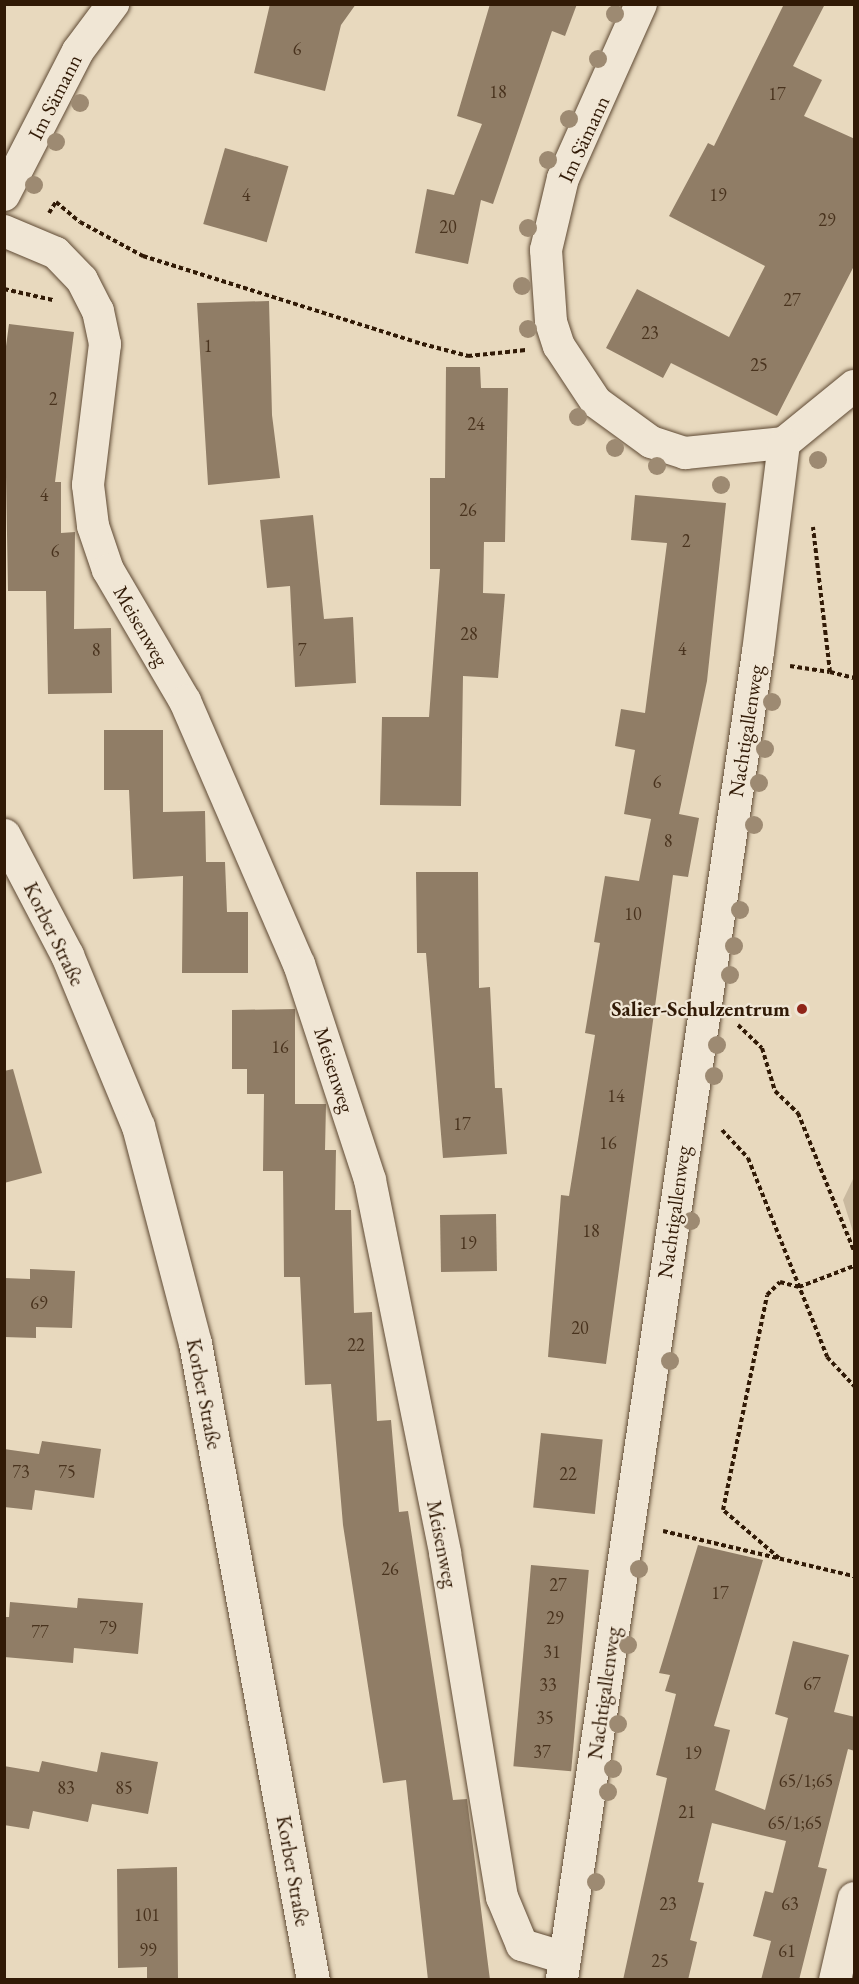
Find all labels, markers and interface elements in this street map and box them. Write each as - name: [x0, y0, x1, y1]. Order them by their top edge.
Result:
- house number: 6: [293, 38, 301, 60]
- street label: Im Sämann: [23, 50, 87, 144]
- house number: 18: [489, 81, 507, 103]
- house number: 17: [768, 83, 786, 105]
- street label: Im Sämann: [553, 92, 615, 186]
- house number: 4: [242, 184, 250, 206]
- house number: 19: [709, 184, 727, 206]
- house number: 29: [818, 209, 836, 231]
- house number: 20: [439, 216, 457, 238]
- house number: 27: [783, 289, 801, 311]
- house number: 23: [641, 322, 659, 344]
- house number: 1: [204, 335, 212, 357]
- house number: 25: [750, 354, 768, 376]
- house number: 2: [49, 388, 57, 410]
- house number: 24: [467, 413, 485, 435]
- house number: 4: [40, 484, 48, 506]
- house number: 26: [459, 499, 477, 521]
- house number: 2: [682, 530, 690, 552]
- house number: 6: [51, 540, 59, 562]
- street label: Meisenweg: [108, 581, 174, 671]
- house number: 28: [460, 623, 478, 645]
- house number: 4: [678, 638, 686, 660]
- house number: 8: [92, 639, 100, 661]
- house number: 7: [298, 639, 306, 661]
- street label: Nachtigallenweg: [723, 663, 769, 799]
- house number: 6: [653, 771, 661, 793]
- house number: 8: [664, 830, 672, 852]
- street label: Korber Straße: [18, 878, 90, 990]
- house number: 10: [624, 903, 642, 925]
- place label: Salier-Schulzentrum: [611, 996, 790, 1022]
- marker: Salier-Schulzentrum: [795, 1002, 809, 1016]
- street label: Meisenweg: [308, 1024, 360, 1116]
- house number: 16: [271, 1036, 289, 1058]
- house number: 14: [607, 1085, 625, 1107]
- house number: 17: [453, 1113, 471, 1135]
- house number: 16: [599, 1132, 617, 1154]
- street label: Nachtigallenweg: [652, 1144, 696, 1280]
- house number: 18: [582, 1220, 600, 1242]
- house number: 19: [459, 1232, 477, 1254]
- house number: 69: [30, 1292, 48, 1314]
- house number: 20: [571, 1317, 589, 1339]
- house number: 22: [347, 1334, 365, 1356]
- street label: Korber Straße: [181, 1336, 227, 1452]
- house number: 73: [12, 1461, 30, 1483]
- house number: 75: [58, 1461, 76, 1483]
- house number: 22: [559, 1463, 577, 1485]
- street label: Meisenweg: [421, 1498, 463, 1590]
- house number: 26: [381, 1558, 399, 1580]
- house number: 27: [549, 1574, 567, 1596]
- house number: 17: [711, 1582, 729, 1604]
- house number: 29: [546, 1607, 564, 1629]
- house number: 79: [99, 1617, 117, 1639]
- house number: 77: [31, 1621, 49, 1643]
- street label: Nachtigallenweg: [582, 1625, 626, 1761]
- house number: 31: [543, 1641, 561, 1663]
- house number: 67: [803, 1673, 821, 1695]
- house number: 33: [539, 1674, 557, 1696]
- house number: 35: [536, 1707, 554, 1729]
- house number: 37: [533, 1741, 551, 1763]
- house number: 19: [684, 1742, 702, 1764]
- house number: 65/1;65: [779, 1770, 833, 1792]
- house number: 83: [57, 1777, 75, 1799]
- house number: 85: [115, 1777, 133, 1799]
- house number: 21: [678, 1801, 696, 1823]
- house number: 65/1;65: [768, 1812, 822, 1834]
- street label: Korber Straße: [271, 1813, 315, 1929]
- house number: 23: [659, 1893, 677, 1915]
- house number: 63: [781, 1893, 799, 1915]
- house number: 101: [134, 1904, 160, 1926]
- house number: 99: [139, 1939, 157, 1961]
- house number: 61: [778, 1940, 796, 1962]
- house number: 25: [651, 1950, 669, 1972]

